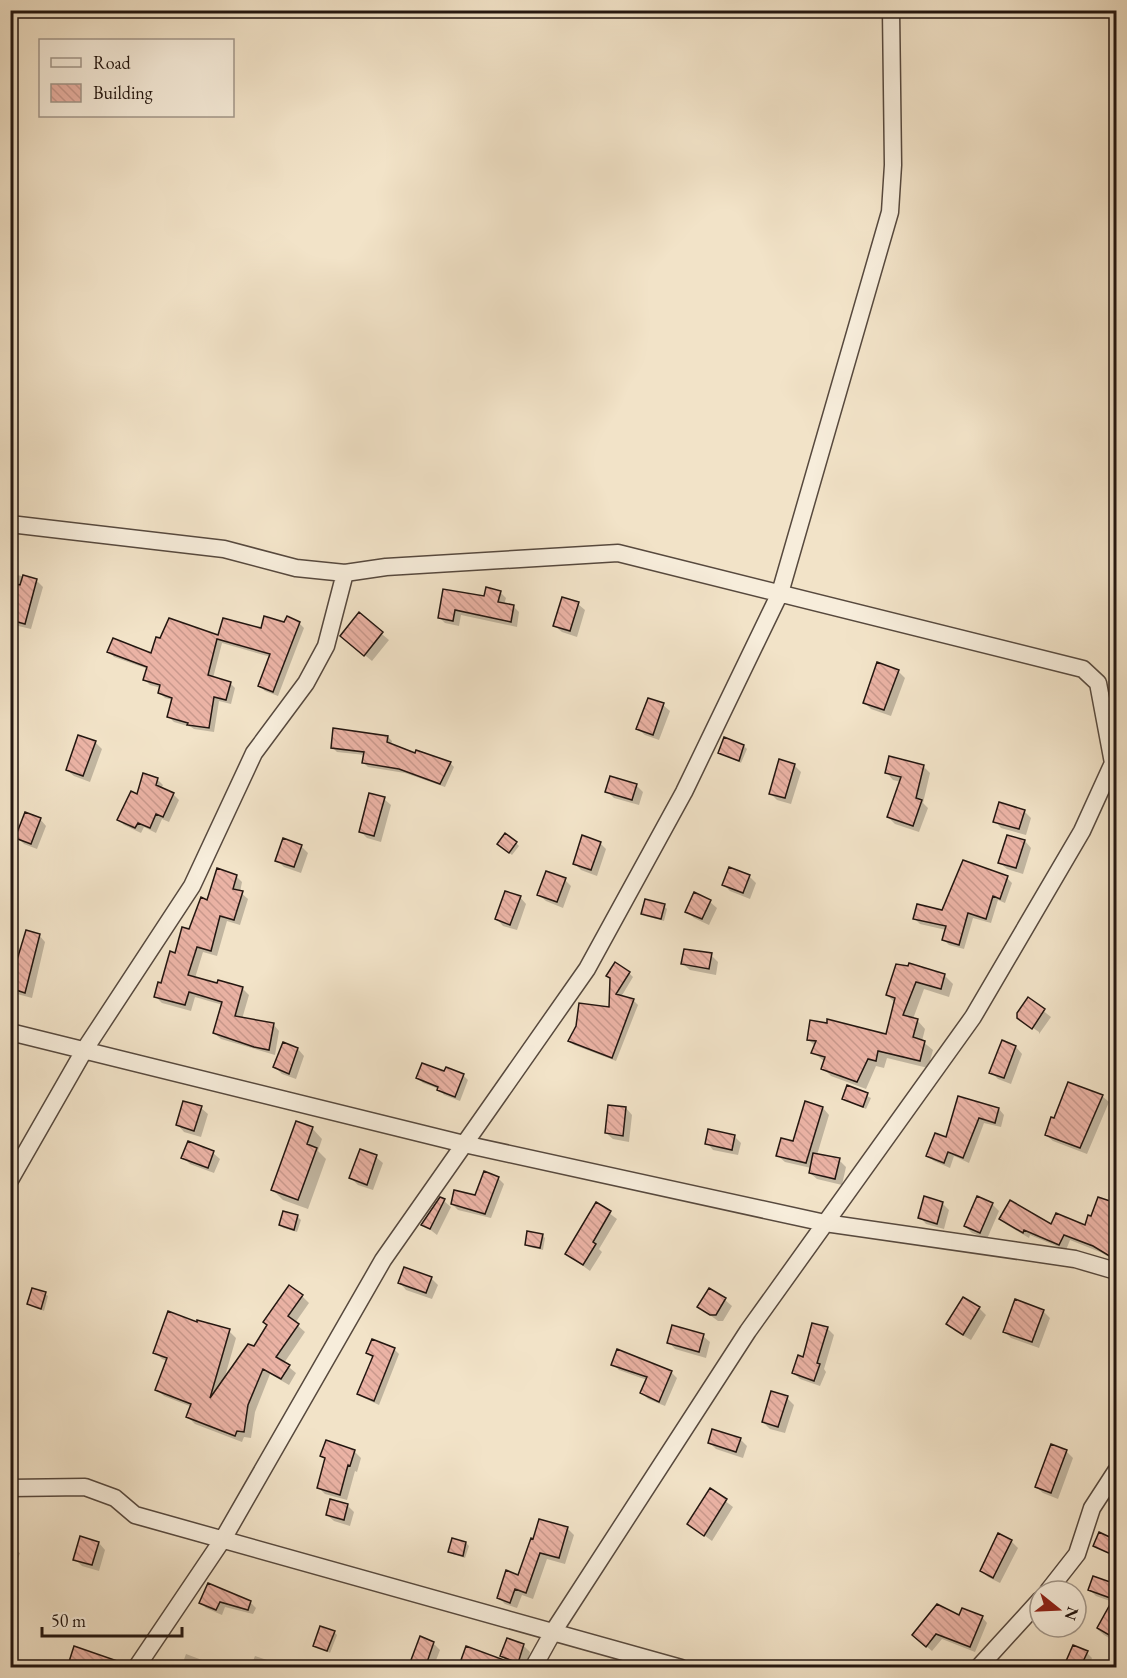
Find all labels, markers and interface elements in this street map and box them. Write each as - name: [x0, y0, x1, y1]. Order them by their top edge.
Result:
- legend: [39, 39, 234, 117]
- text: Road: [93, 51, 132, 74]
- text: Building: [93, 81, 153, 104]
- north arrow: [1028, 1579, 1088, 1639]
- scale bar: [42, 1600, 182, 1638]
- text: N: [1060, 1604, 1084, 1623]
- text: 50 m: [51, 1609, 86, 1632]

